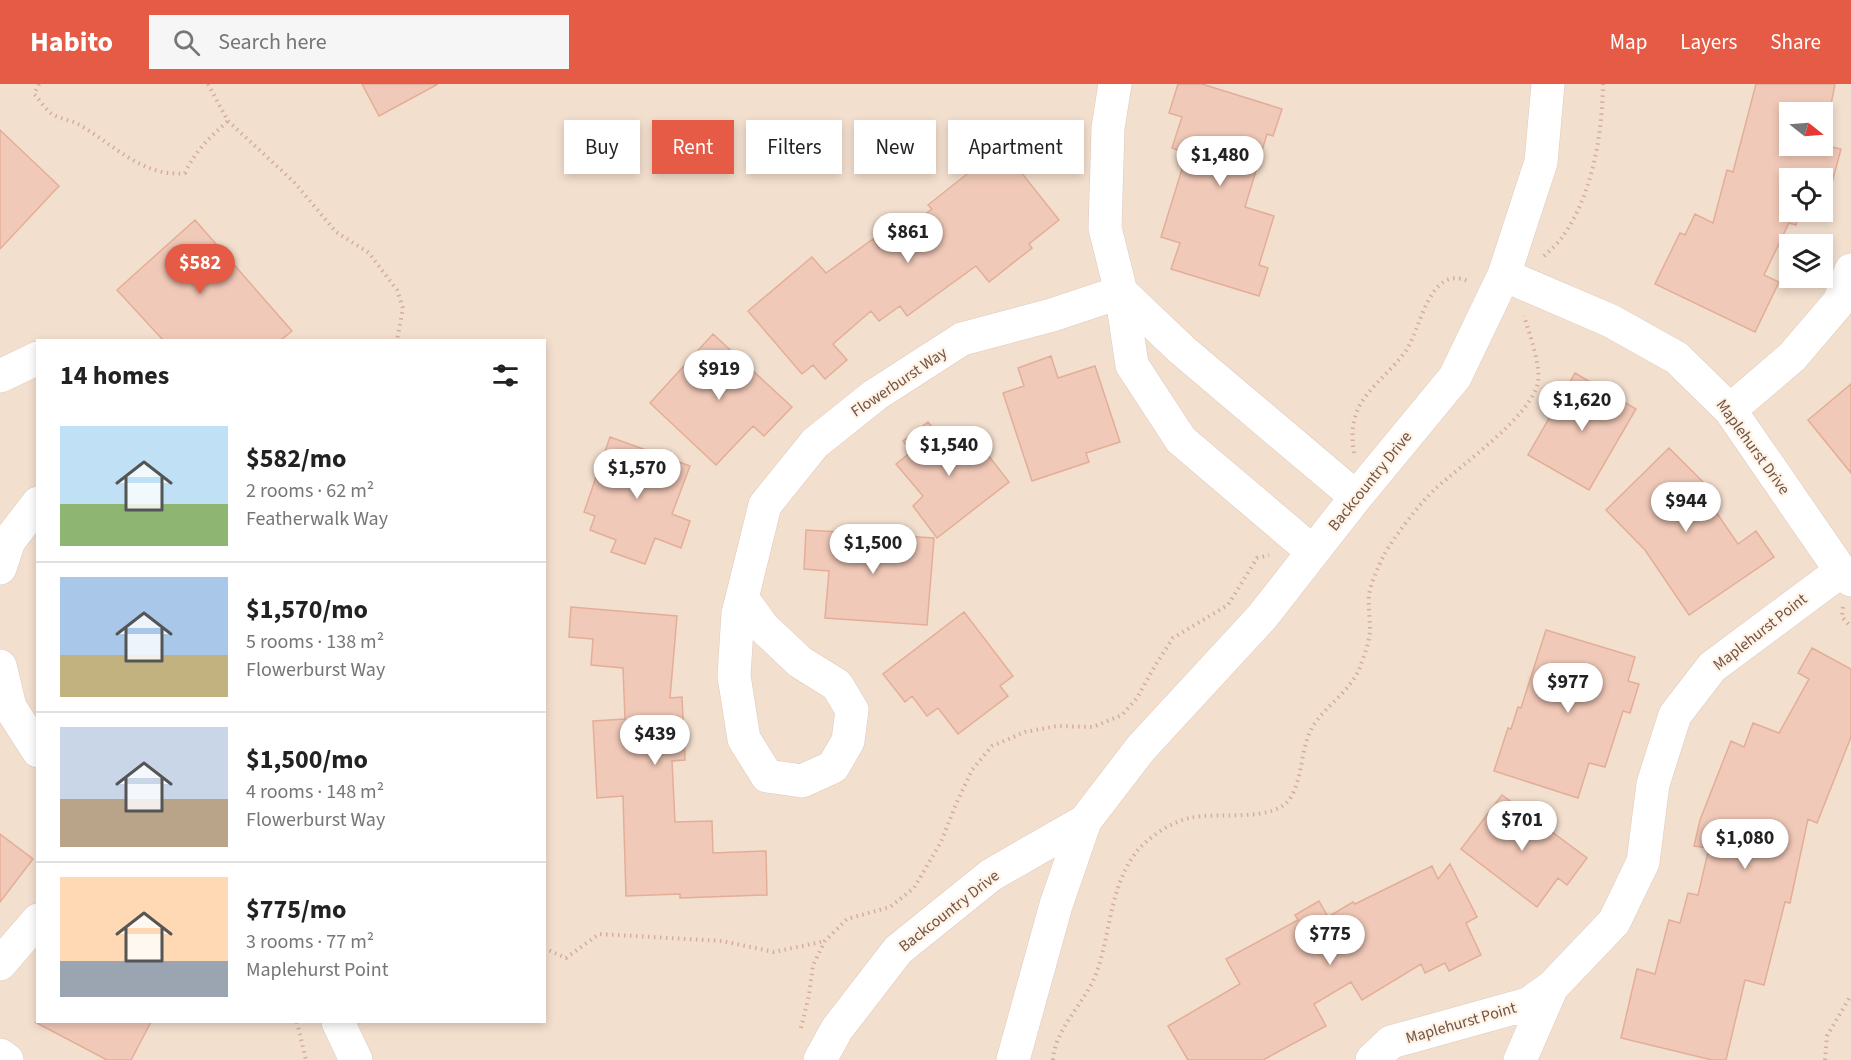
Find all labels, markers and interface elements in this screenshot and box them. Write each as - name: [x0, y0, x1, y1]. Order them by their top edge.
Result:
- search box: [149, 15, 569, 69]
- text: Habito: [30, 22, 113, 62]
- icon: search: [170, 26, 203, 59]
- text: Search here: [218, 26, 327, 58]
- text: Map: [1610, 27, 1647, 57]
- text: Layers: [1680, 27, 1737, 57]
- text: Share: [1770, 27, 1821, 57]
- north arrow: [1779, 102, 1833, 156]
- map controls: [1779, 102, 1833, 288]
- chip: Buy: [564, 120, 640, 174]
- chip: Rent: [652, 120, 734, 174]
- chip: Filters: [746, 120, 842, 174]
- chip: New: [854, 120, 936, 174]
- chip: Apartment: [948, 120, 1084, 174]
- pin: $1,480: [1171, 136, 1269, 187]
- text: $1,480: [1191, 141, 1249, 169]
- button: locate: [1779, 168, 1833, 222]
- pin: $861: [872, 213, 944, 264]
- text: $861: [887, 218, 929, 246]
- button: layers: [1779, 234, 1833, 288]
- pin: $582: [164, 244, 236, 295]
- text: $582: [179, 249, 221, 277]
- street label: Flowerburst Way: [847, 341, 952, 422]
- pin: $919: [683, 350, 755, 401]
- text: $919: [698, 355, 740, 383]
- text: 14 homes: [60, 357, 169, 394]
- icon: filters: [489, 359, 522, 392]
- pin: $1,620: [1533, 381, 1631, 432]
- text: $1,620: [1553, 386, 1611, 414]
- street label: Maplehurst Drive: [1711, 395, 1795, 499]
- pin: $1,540: [900, 426, 998, 477]
- street label: Backcountry Drive: [1323, 427, 1417, 535]
- text: $1,540: [920, 431, 978, 459]
- text: $582/mo: [246, 440, 346, 477]
- pin: $1,570: [588, 449, 686, 500]
- icon: home: [108, 450, 180, 522]
- text: $1,570: [608, 454, 666, 482]
- text: 2 rooms · 62 m²: [246, 477, 374, 505]
- pin: $944: [1650, 482, 1722, 533]
- text: $944: [1665, 487, 1707, 515]
- text: Featherwalk Way: [246, 505, 388, 533]
- pin: $1,500: [824, 524, 922, 575]
- text: $1,500: [844, 529, 902, 557]
- street label: Maplehurst Point: [1708, 588, 1812, 676]
- text: $1,570/mo: [246, 591, 368, 628]
- icon: home: [108, 601, 180, 673]
- text: 5 rooms · 138 m²: [246, 628, 384, 656]
- text: Flowerburst Way: [246, 656, 385, 684]
- pin: $977: [1532, 663, 1604, 714]
- text: $977: [1547, 668, 1589, 696]
- pin: $439: [619, 715, 691, 766]
- text: $439: [634, 720, 676, 748]
- text: $1,500/mo: [246, 741, 368, 778]
- icon: home: [108, 751, 180, 823]
- text: 4 rooms · 148 m²: [246, 778, 384, 806]
- pin: $701: [1486, 801, 1558, 852]
- text: Flowerburst Way: [246, 806, 385, 834]
- text: $701: [1501, 806, 1543, 834]
- pin: $1,080: [1696, 819, 1794, 870]
- text: $1,080: [1716, 824, 1774, 852]
- street label: Backcountry Drive: [894, 865, 1004, 957]
- text: $775/mo: [246, 891, 346, 928]
- icon: home: [108, 901, 180, 973]
- pin: $775: [1294, 915, 1366, 966]
- text: $775: [1309, 920, 1351, 948]
- text: 3 rooms · 77 m²: [246, 928, 374, 956]
- text: Maplehurst Point: [246, 956, 388, 984]
- street label: Maplehurst Point: [1403, 997, 1519, 1049]

